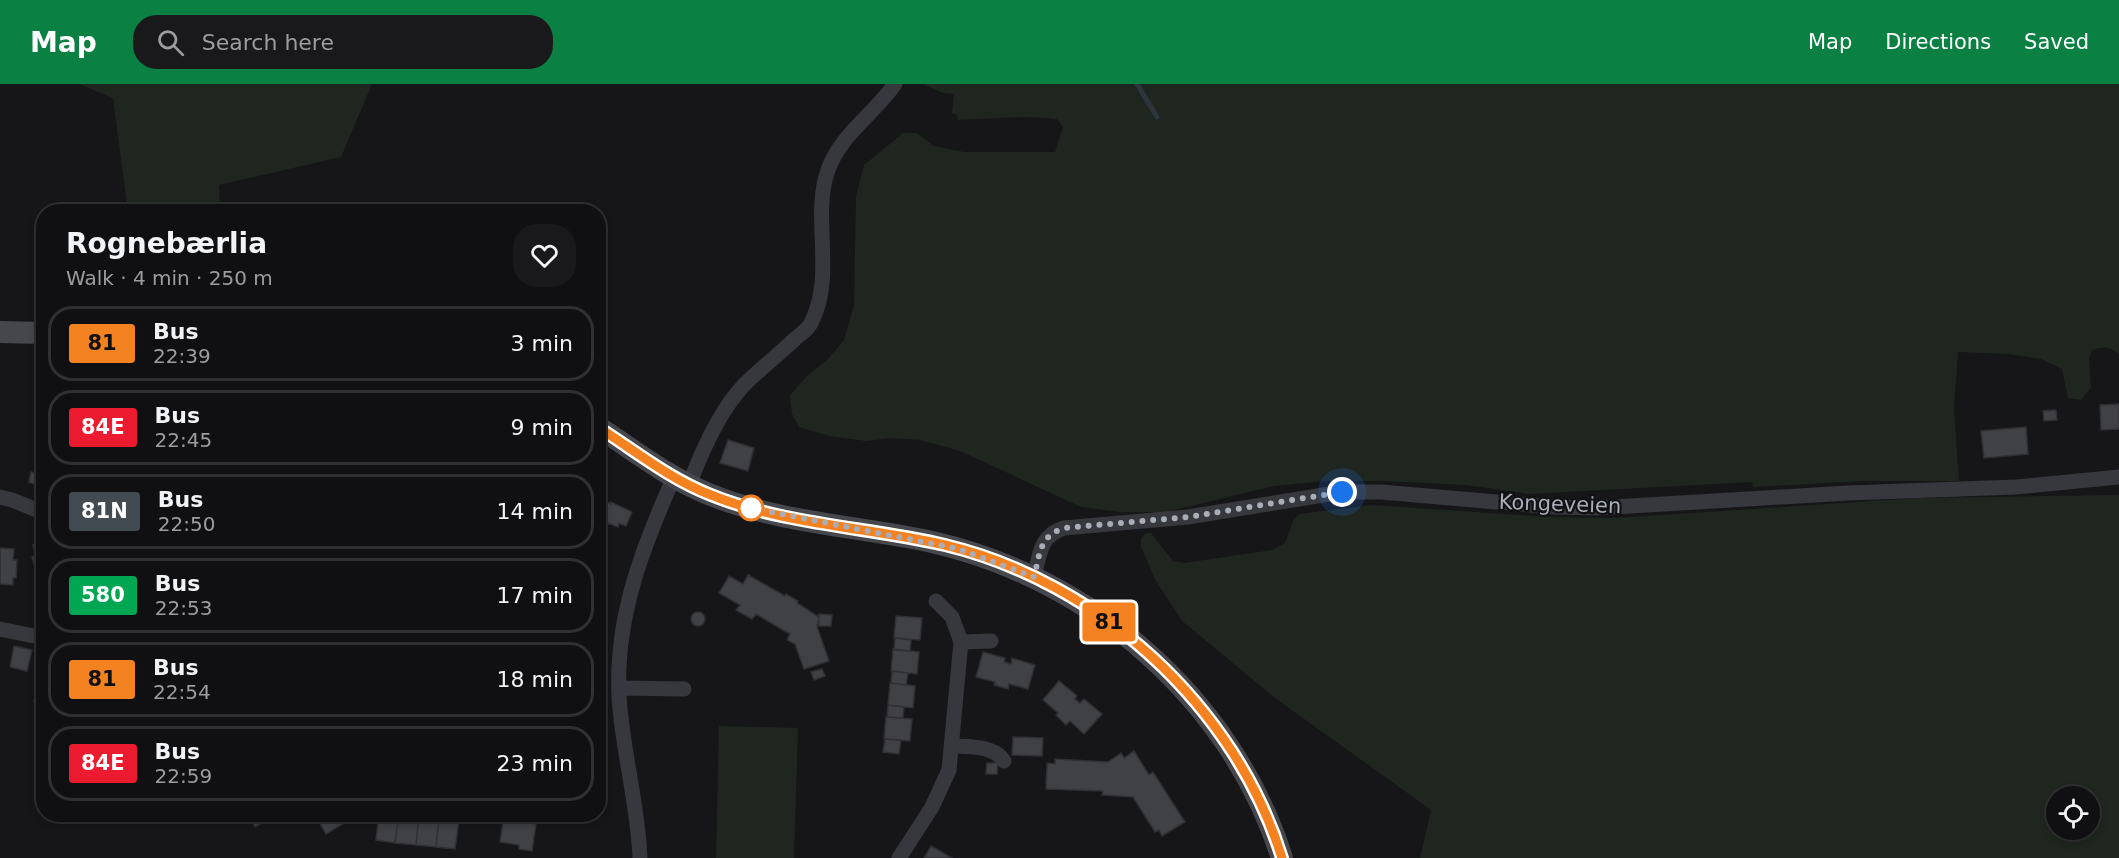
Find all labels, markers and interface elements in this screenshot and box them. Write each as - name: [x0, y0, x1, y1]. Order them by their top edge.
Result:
- search box: [133, 15, 553, 69]
- text: Map: [30, 26, 97, 59]
- icon: search: [154, 26, 187, 59]
- text: Search here: [202, 30, 334, 55]
- text: Map: [1808, 30, 1852, 54]
- text: Directions: [1885, 30, 1991, 54]
- text: Saved: [2024, 30, 2089, 54]
- button: heart: [513, 224, 576, 287]
- text: Rognebærlia: [66, 227, 267, 260]
- text: Walk · 4 min · 250 m: [66, 266, 273, 290]
- text: Bus: [153, 319, 199, 344]
- text: 81: [87, 331, 117, 355]
- text: 3 min: [511, 331, 573, 356]
- text: 22:39: [153, 344, 211, 368]
- text: Bus: [155, 403, 200, 428]
- text: 84E: [81, 415, 125, 439]
- text: 9 min: [511, 415, 573, 440]
- text: 22:45: [155, 428, 212, 452]
- your location: [1327, 477, 1357, 507]
- text: Bus: [158, 487, 203, 512]
- street label: Kongeveien: [1498, 490, 1622, 518]
- unlabelled marker: [738, 495, 764, 521]
- text: 81N: [81, 499, 128, 523]
- text: 14 min: [497, 499, 573, 524]
- text: 22:50: [158, 512, 215, 536]
- text: Bus: [155, 571, 200, 596]
- text: 580: [81, 583, 125, 607]
- text: 17 min: [497, 583, 573, 608]
- text: 22:53: [155, 596, 212, 620]
- line badge: 81: [1082, 602, 1136, 642]
- text: 81: [1094, 610, 1124, 634]
- text: Bus: [153, 655, 199, 680]
- text: 81: [87, 667, 117, 691]
- text: 18 min: [497, 667, 573, 692]
- text: 22:54: [153, 680, 211, 704]
- text: Bus: [155, 739, 200, 764]
- text: 84E: [81, 751, 125, 775]
- text: 23 min: [497, 751, 573, 776]
- text: 22:59: [155, 764, 212, 788]
- map controls: [2046, 786, 2100, 840]
- button: locate: [2046, 786, 2100, 840]

